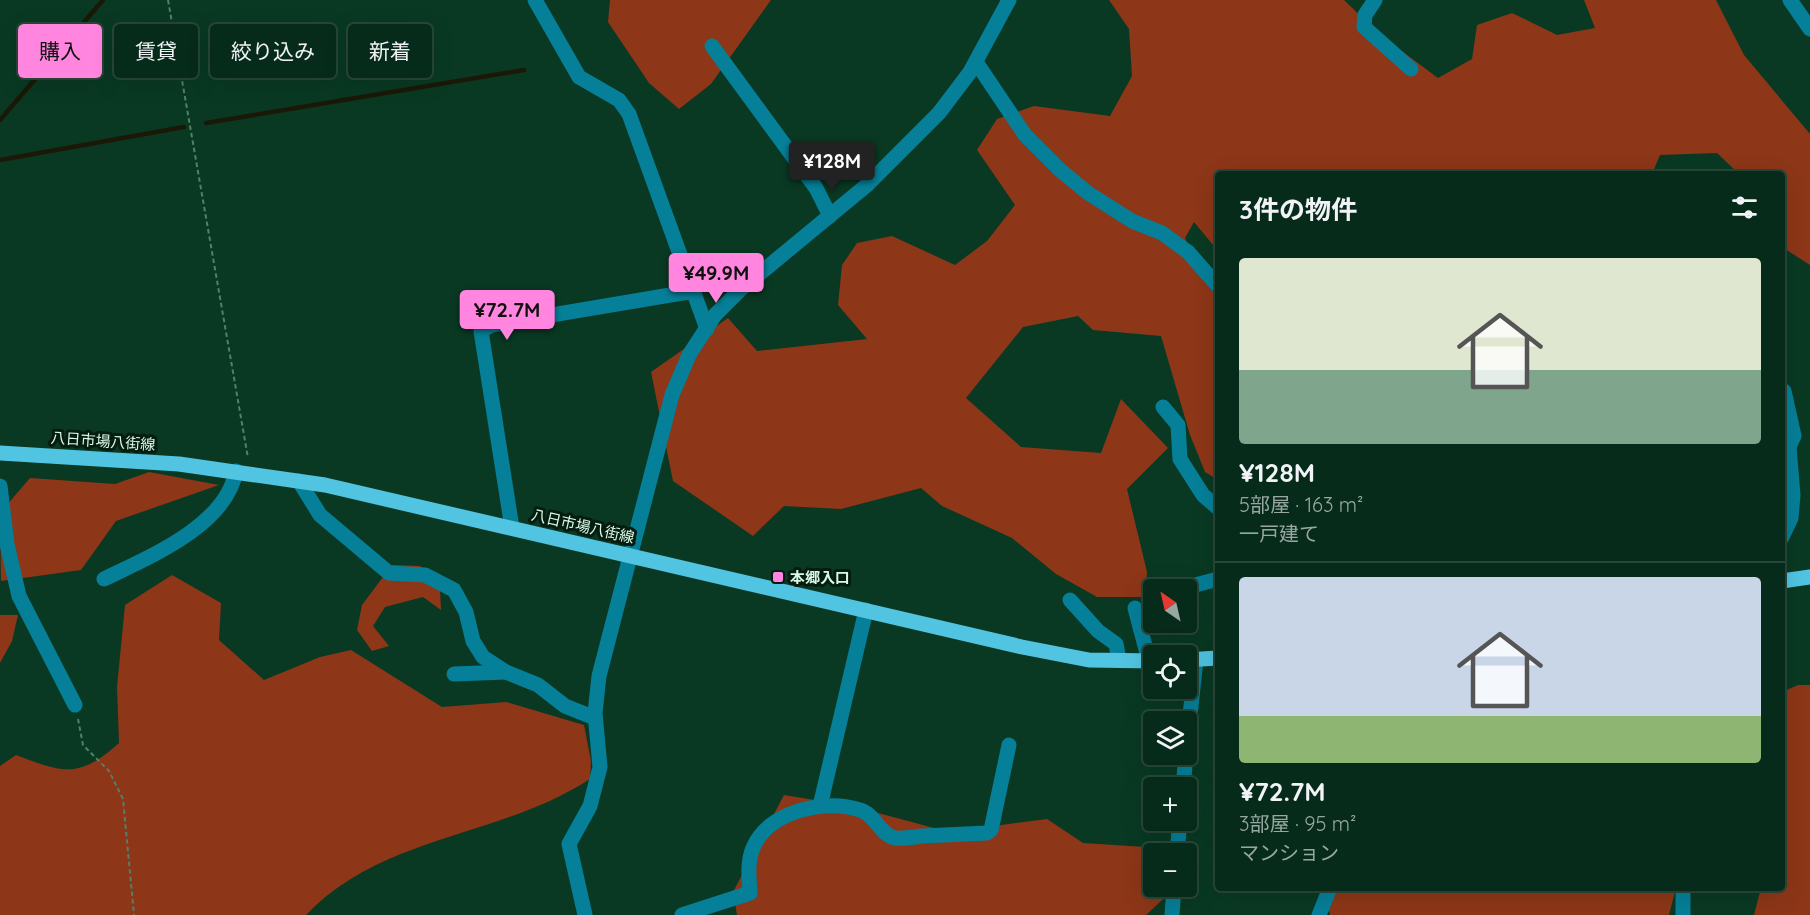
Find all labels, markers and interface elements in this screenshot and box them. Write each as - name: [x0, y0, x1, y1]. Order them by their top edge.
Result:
- chip: 購入: [18, 24, 102, 78]
- chip: 賃貸: [114, 24, 198, 78]
- chip: 絞り込み: [210, 24, 336, 78]
- chip: 新着: [348, 24, 432, 78]
- pin: ¥128M: [790, 141, 874, 192]
- text: ¥128M: [803, 148, 861, 173]
- icon: filters: [1728, 191, 1761, 224]
- text: 3件の物件: [1239, 193, 1357, 226]
- pin: ¥49.9M: [667, 253, 765, 304]
- text: ¥49.9M: [683, 260, 749, 285]
- pin: ¥72.7M: [458, 290, 556, 341]
- text: ¥72.7M: [474, 297, 540, 322]
- icon: home: [1446, 297, 1554, 405]
- street label: 八日市場八街線: [50, 428, 156, 454]
- text: ¥128M: [1239, 456, 1315, 489]
- text: 5部屋 · 163 m²: [1239, 492, 1363, 517]
- street label: 八日市場八街線: [530, 505, 636, 547]
- text: 一戸建て: [1239, 521, 1319, 546]
- place label: 本郷入口: [790, 568, 850, 587]
- marker: 本郷入口: [771, 570, 785, 584]
- north arrow: [1143, 579, 1197, 633]
- map controls: [1143, 579, 1197, 897]
- icon: home: [1446, 616, 1554, 724]
- button: locate: [1143, 645, 1197, 699]
- button: layers: [1143, 711, 1197, 765]
- text: ¥72.7M: [1239, 775, 1326, 808]
- button: +: [1143, 777, 1197, 831]
- text: 3部屋 · 95 m²: [1239, 811, 1356, 836]
- text: マンション: [1239, 840, 1339, 865]
- button: −: [1143, 843, 1197, 897]

